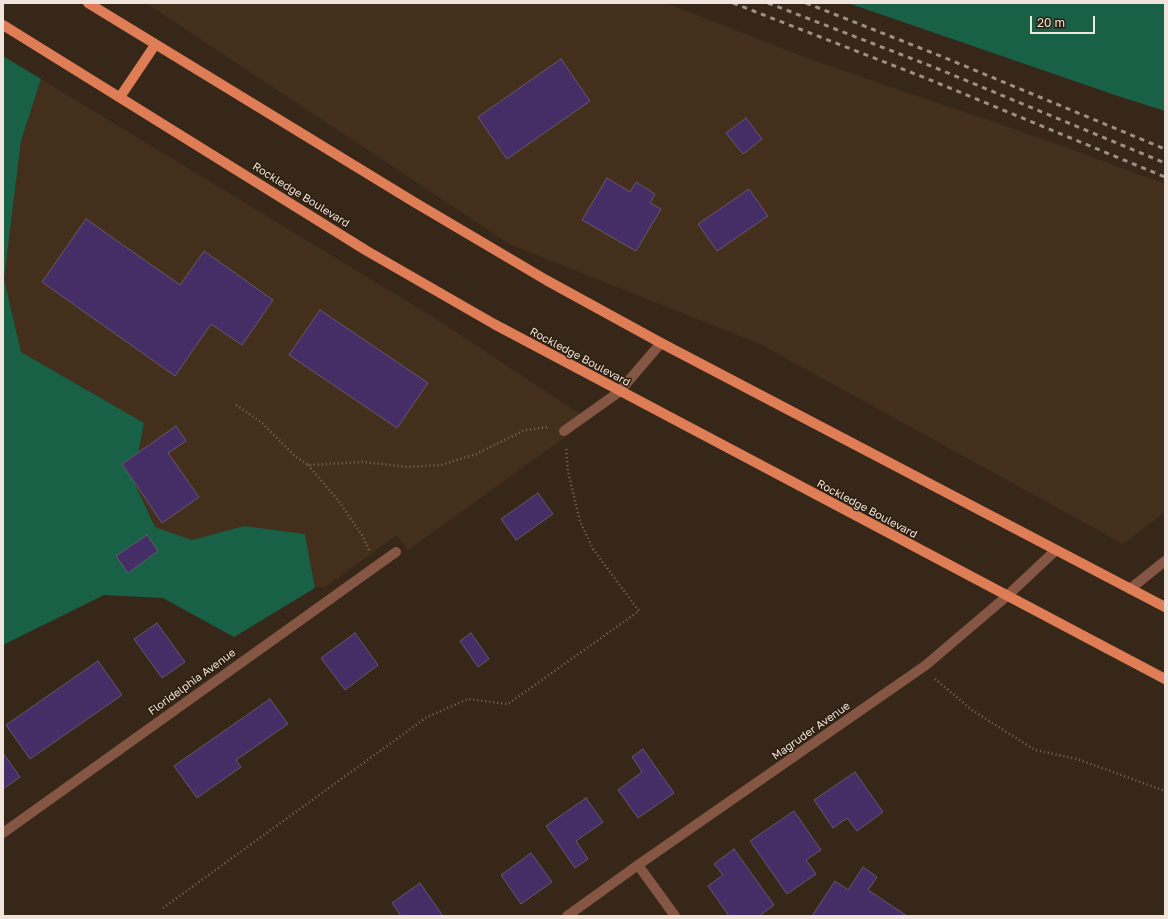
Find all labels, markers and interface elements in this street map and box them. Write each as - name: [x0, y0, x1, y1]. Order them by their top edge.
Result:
- scale bar: [1032, 8, 1097, 34]
- text: 20 m: [1037, 15, 1065, 30]
- street label: Rockledge Boulevard: [250, 160, 352, 230]
- street label: Rockledge Boulevard: [528, 325, 632, 389]
- street label: Rockledge Boulevard: [815, 477, 919, 541]
- street label: Floridelphia Avenue: [146, 646, 238, 718]
- street label: Magruder Avenue: [769, 699, 853, 763]

